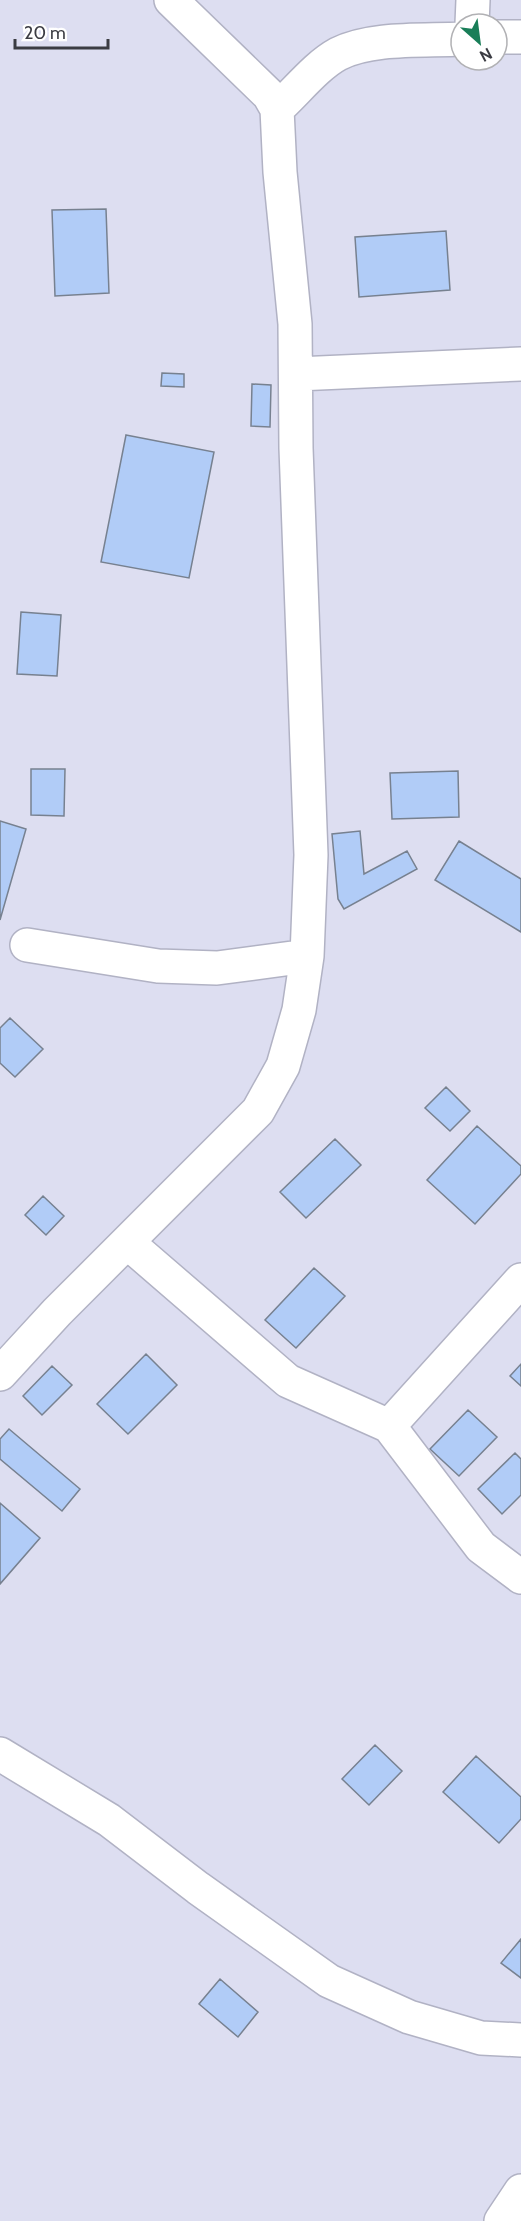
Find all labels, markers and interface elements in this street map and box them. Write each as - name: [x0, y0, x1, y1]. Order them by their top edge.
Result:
- scale bar: [15, 12, 108, 50]
- north arrow: [449, 12, 509, 72]
- text: 20 m: [24, 22, 66, 44]
- text: N: [476, 44, 495, 66]

